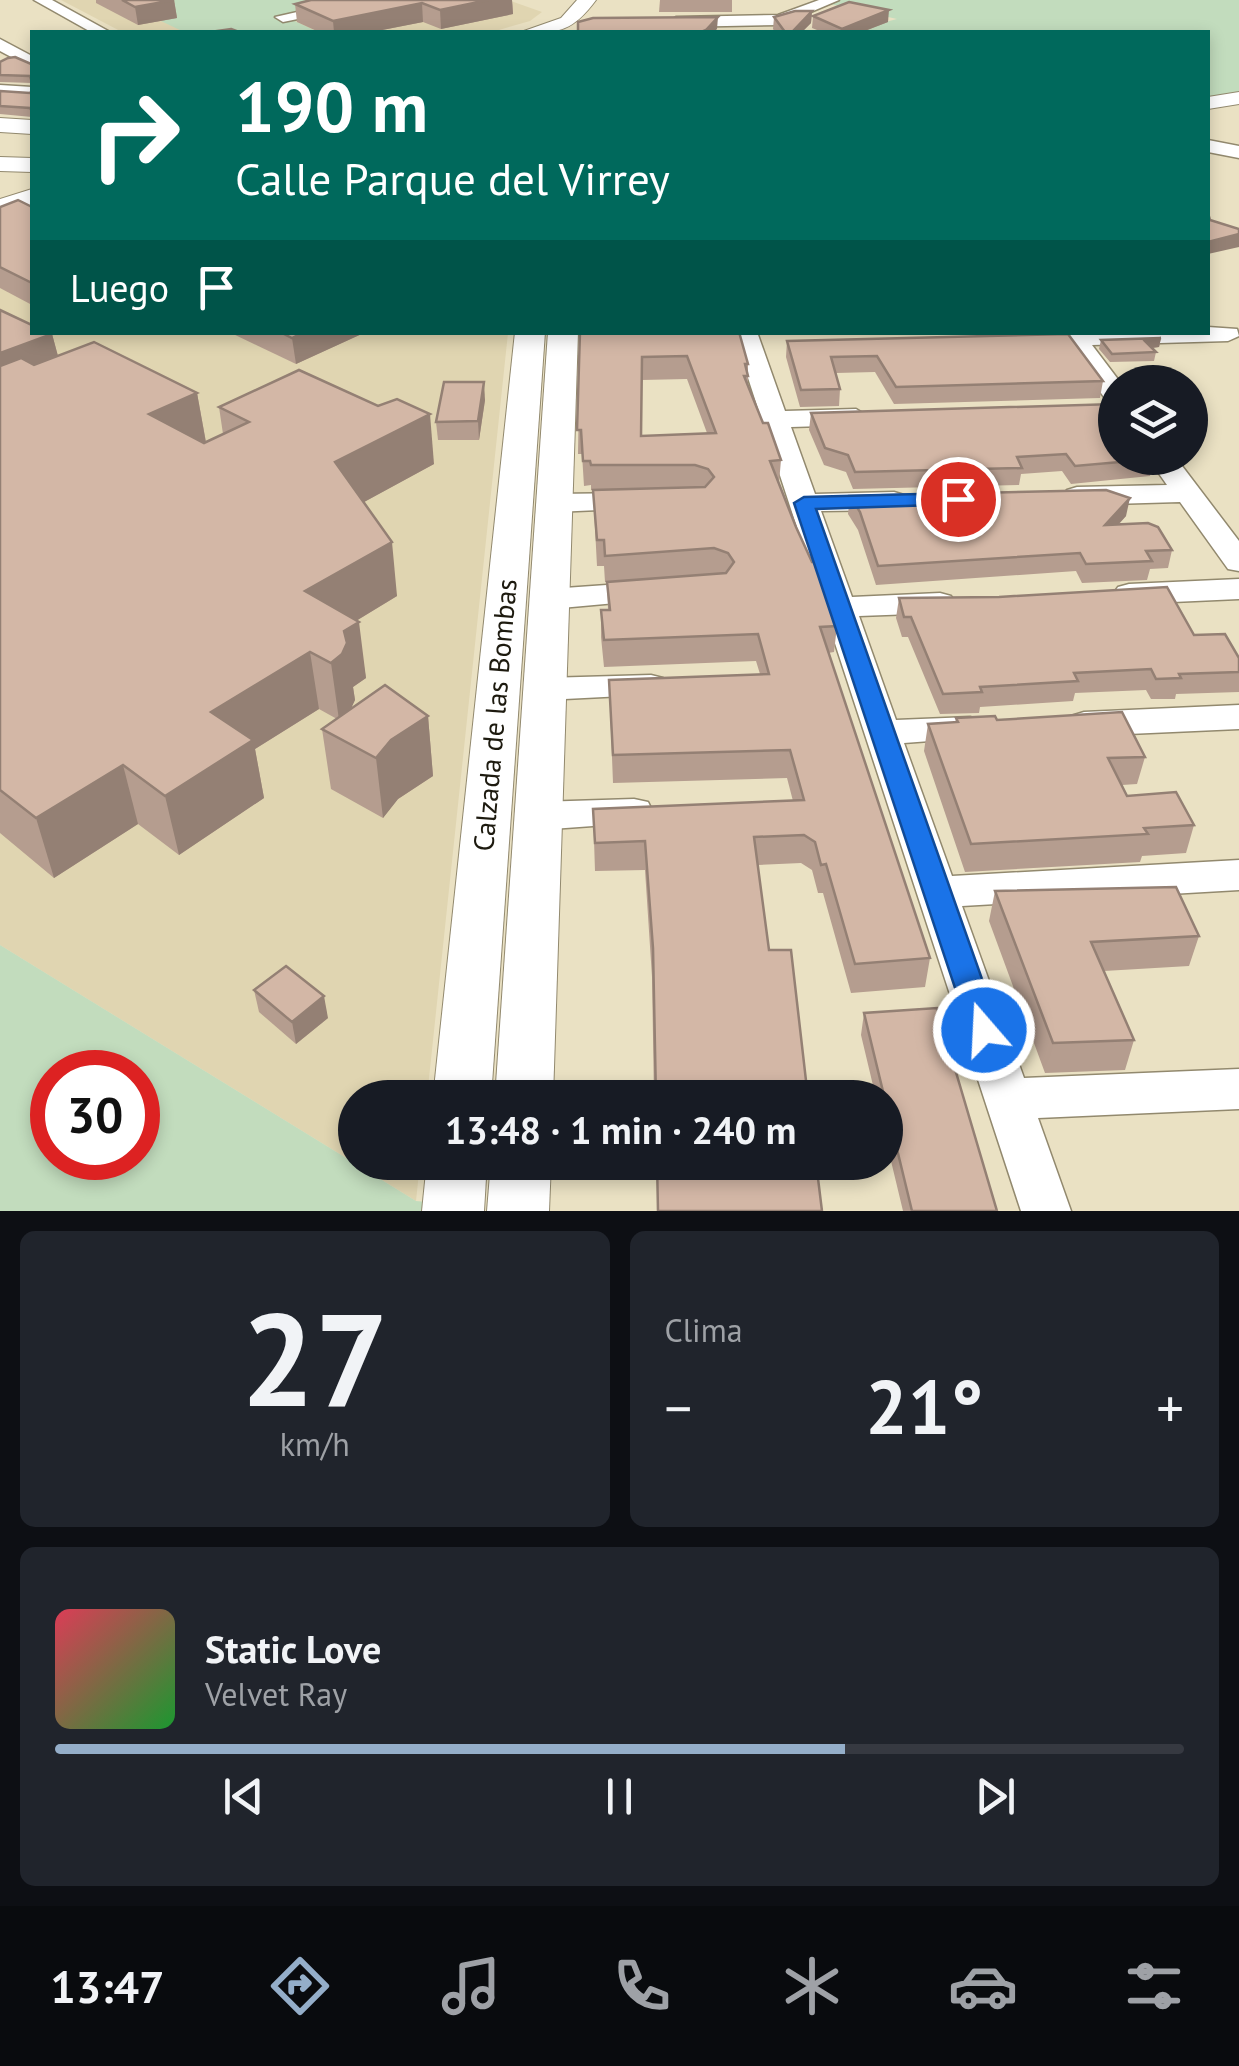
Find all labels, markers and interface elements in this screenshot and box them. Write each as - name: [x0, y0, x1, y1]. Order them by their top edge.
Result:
- text: 190 m: [235, 61, 428, 151]
- icon: right: [70, 70, 200, 200]
- text: Calle Parque del Virrey: [235, 149, 670, 207]
- icon: arrive: [189, 260, 244, 315]
- text: Luego: [70, 263, 169, 312]
- map controls: [1098, 365, 1208, 475]
- button: layers: [1098, 365, 1208, 475]
- pin: [916, 457, 1001, 542]
- icon: arrive: [931, 472, 986, 527]
- street label: Calzada de las Bombas: [464, 577, 525, 853]
- position arrow: [932, 978, 1036, 1082]
- speed limit sign: 30: [30, 1050, 160, 1180]
- text: 13:48 · 1 min · 240 m: [445, 1105, 796, 1154]
- text: 27: [241, 1274, 388, 1442]
- text: Clima: [665, 1309, 743, 1351]
- text: 21°: [865, 1358, 983, 1455]
- text: −: [665, 1372, 692, 1443]
- text: +: [1156, 1372, 1184, 1443]
- text: km/h: [280, 1423, 350, 1465]
- text: Static Love: [205, 1624, 381, 1673]
- text: Velvet Ray: [205, 1673, 347, 1715]
- icon: previous: [216, 1769, 271, 1824]
- icon: pause: [592, 1769, 647, 1824]
- icon: next: [968, 1769, 1023, 1824]
- icon: directions: [265, 1951, 335, 2021]
- icon: music: [436, 1951, 506, 2021]
- icon: phone: [607, 1951, 677, 2021]
- icon: climate: [777, 1951, 847, 2021]
- icon: car: [948, 1951, 1018, 2021]
- icon: filters: [1119, 1951, 1189, 2021]
- text: 13:47: [50, 1957, 165, 2015]

